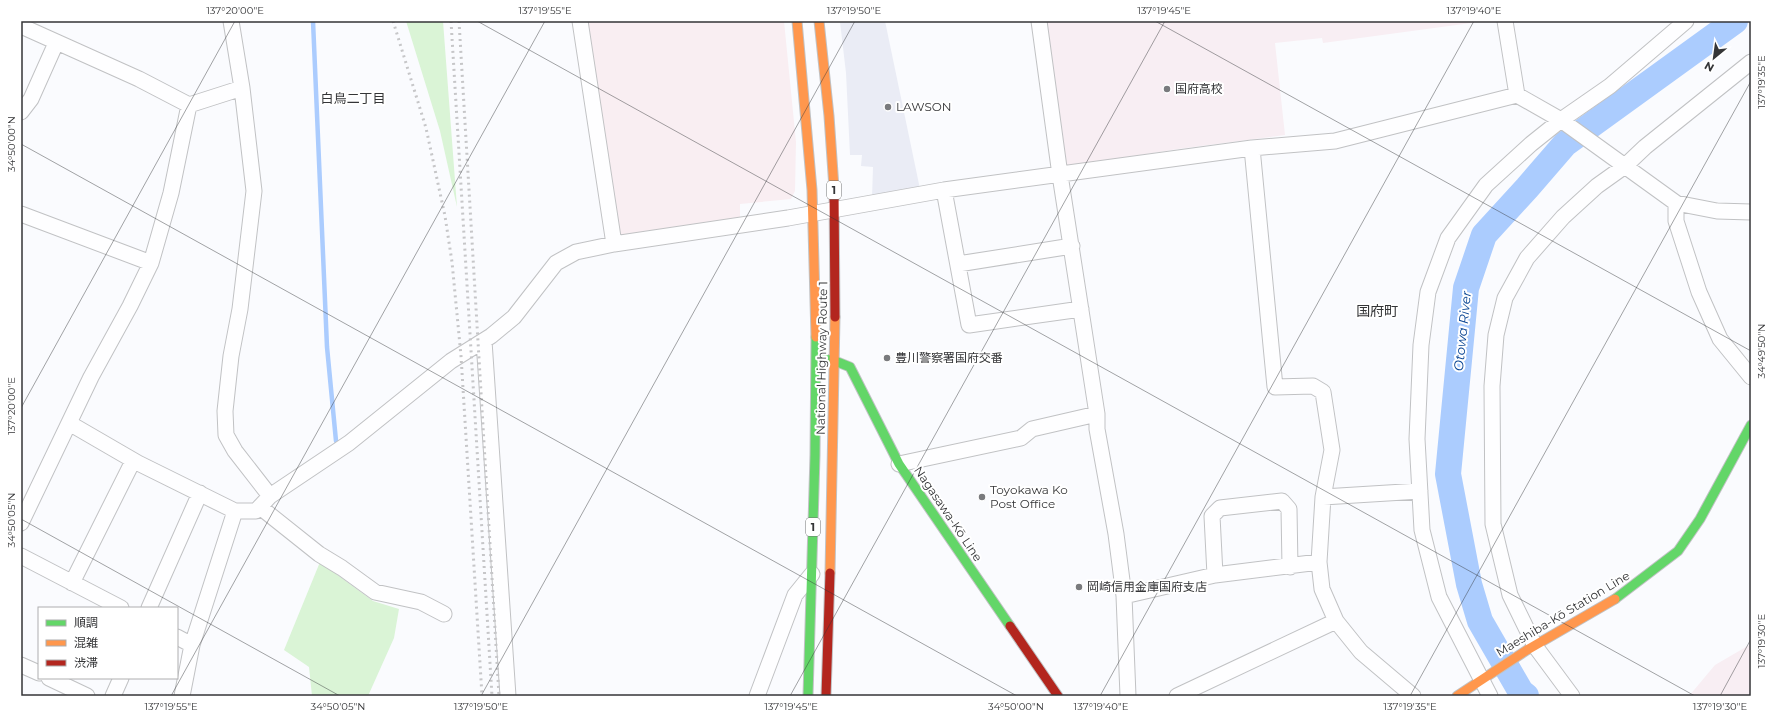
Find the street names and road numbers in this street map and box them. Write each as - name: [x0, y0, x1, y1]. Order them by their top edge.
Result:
- road number: 1: [827, 181, 841, 199]
- street label: National Highway Route 1: [813, 281, 830, 435]
- street label: Nagasawa-Kō Line: [911, 463, 986, 564]
- road number: 1: [806, 518, 820, 536]
- street label: Maeshiba-Kō Station Line: [1493, 568, 1632, 659]

